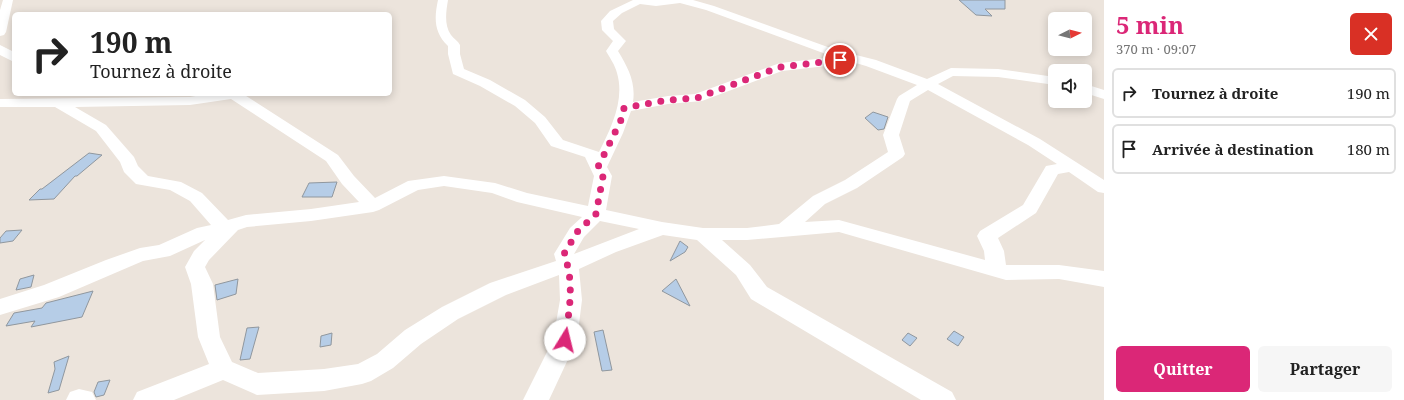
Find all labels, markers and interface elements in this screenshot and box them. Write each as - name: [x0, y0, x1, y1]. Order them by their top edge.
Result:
- text: 5 min: [1116, 8, 1184, 41]
- north arrow: [1048, 12, 1092, 56]
- map controls: [1048, 12, 1092, 108]
- button: close: [1350, 13, 1392, 55]
- text: 190 m: [90, 23, 172, 61]
- icon: right: [24, 28, 76, 80]
- text: 370 m · 09:07: [1116, 40, 1196, 58]
- pin: [823, 43, 857, 77]
- icon: arrive: [829, 49, 851, 71]
- text: Tournez à droite: [90, 59, 232, 83]
- button: sound: [1048, 64, 1092, 108]
- icon: right: [1118, 82, 1140, 104]
- text: Tournez à droite: [1152, 83, 1278, 103]
- text: 190 m: [1347, 83, 1390, 103]
- icon: arrive: [1118, 138, 1140, 160]
- text: Arrivée à destination: [1152, 139, 1314, 159]
- text: 180 m: [1347, 139, 1390, 159]
- position arrow: [544, 319, 586, 361]
- button: Quitter: [1116, 346, 1250, 392]
- button: Partager: [1258, 346, 1392, 392]

